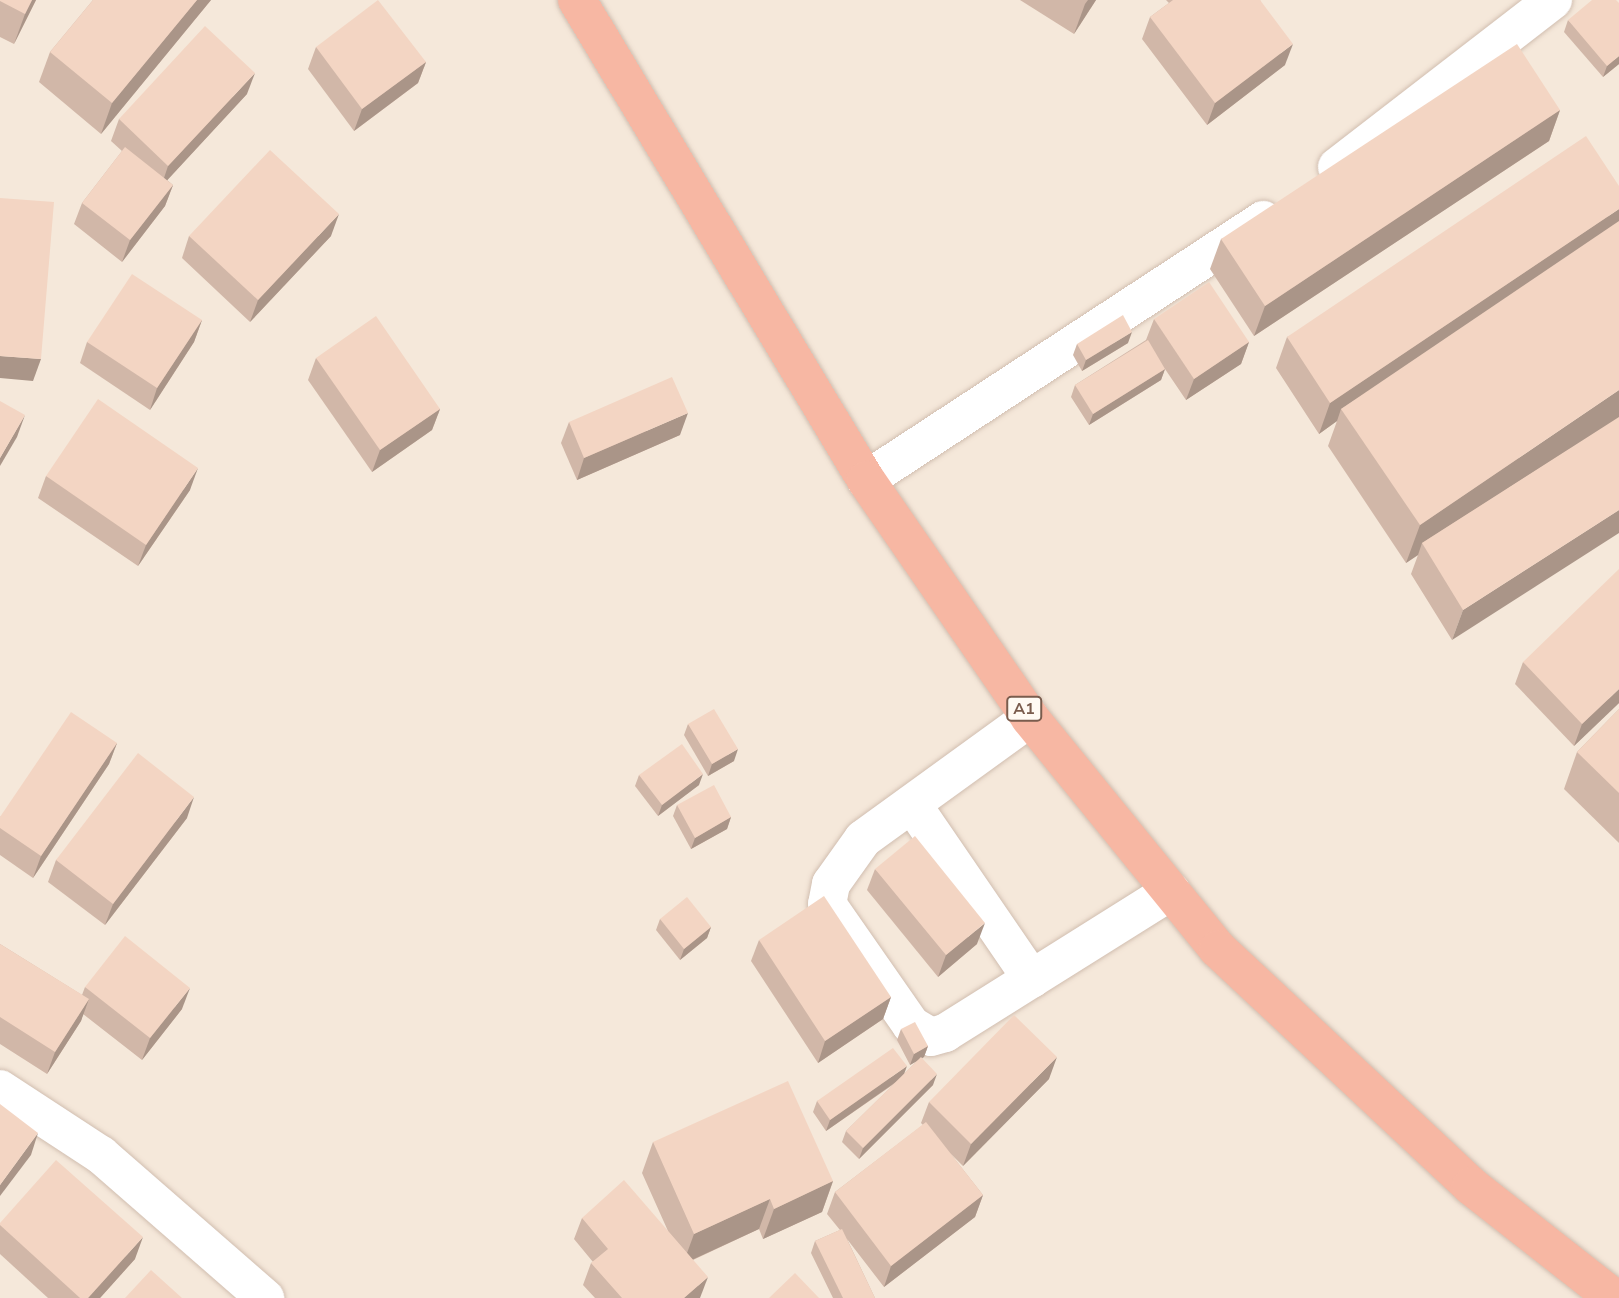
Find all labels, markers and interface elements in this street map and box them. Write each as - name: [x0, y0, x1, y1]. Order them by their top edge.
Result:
- road number: A1: [1005, 696, 1043, 722]

